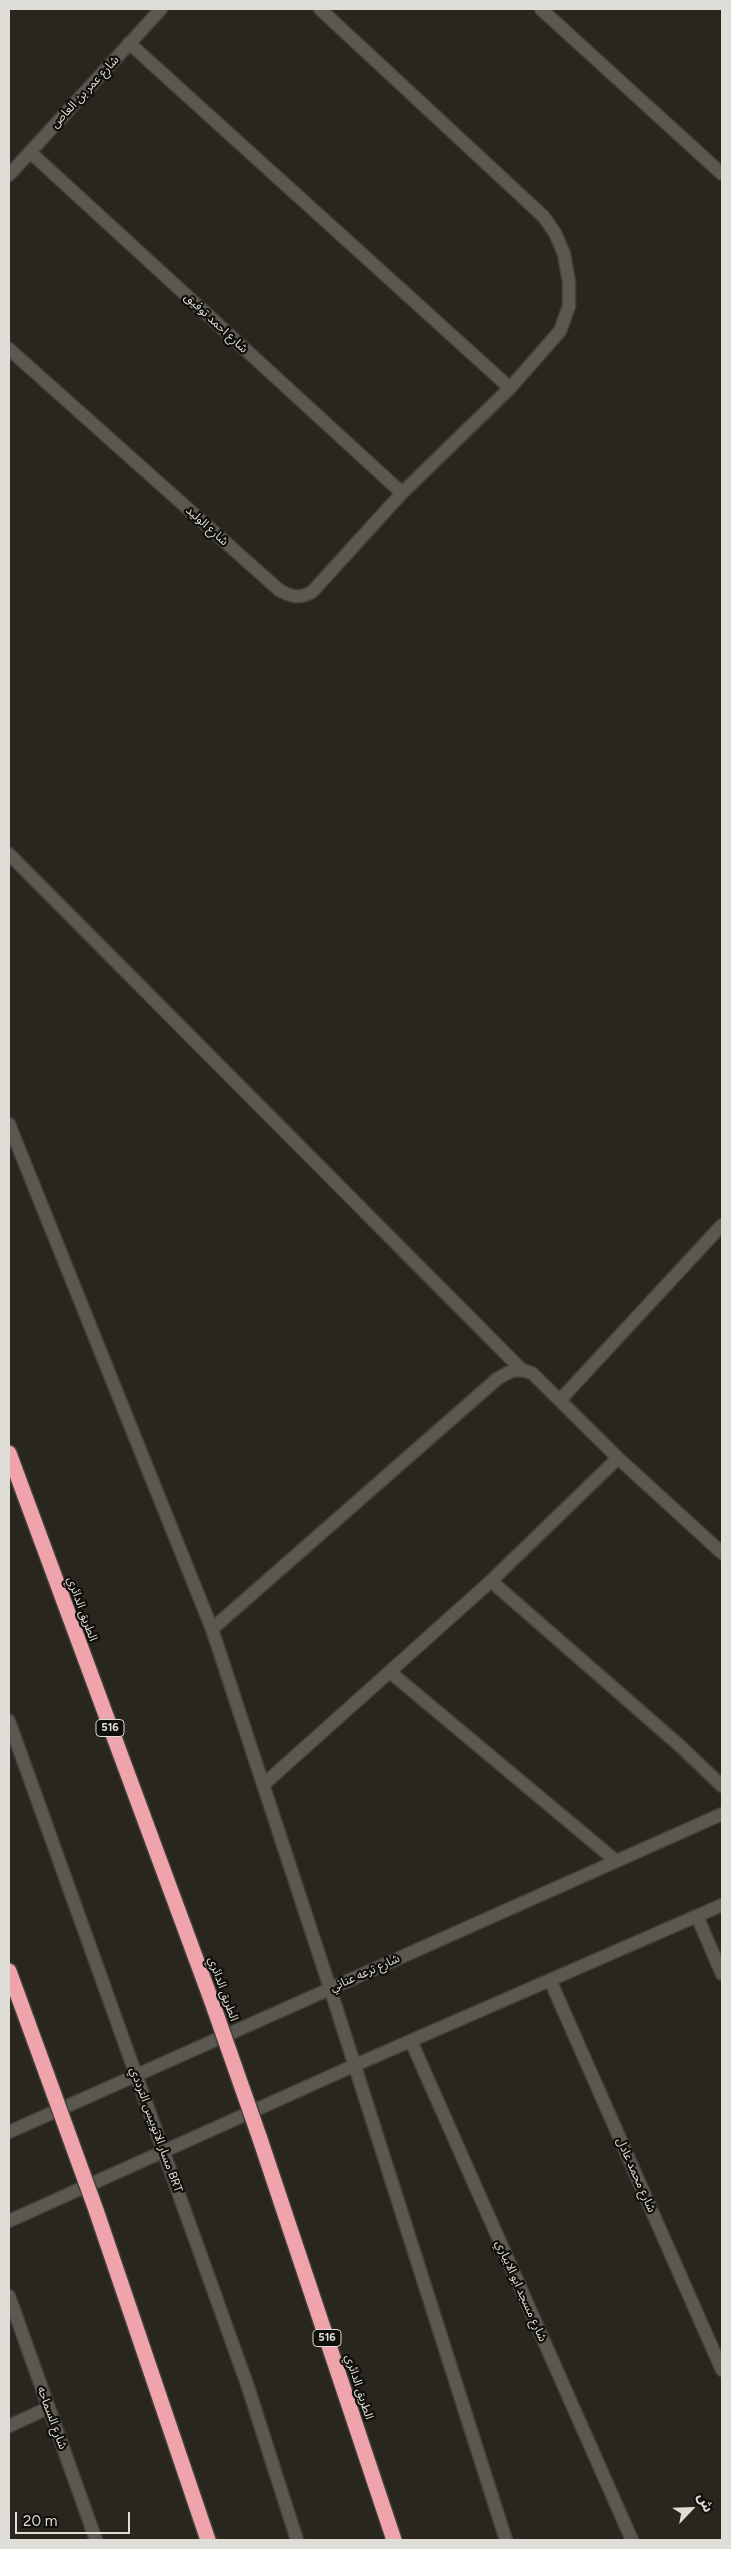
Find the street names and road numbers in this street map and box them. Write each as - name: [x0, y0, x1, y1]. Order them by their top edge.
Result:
- street label: شارع عمر بن العاص: [48, 53, 122, 131]
- street label: شارع احمد توفيق: [181, 290, 251, 356]
- street label: شارع الوليد: [183, 503, 231, 549]
- street label: الطريق الدائري: [64, 1575, 100, 1643]
- road number: 516: [96, 1720, 124, 1736]
- street label: شارع ترعه عناني: [328, 1951, 402, 1995]
- street label: الطريق الدائري: [205, 1955, 241, 2023]
- street label: مسار الاتوبيس الترددي BRT: [127, 2065, 185, 2195]
- street label: شارع محمد عادل: [613, 2135, 659, 2215]
- street label: شارع مسجد ابو الابياري: [492, 2238, 550, 2344]
- road number: 516: [313, 2330, 341, 2346]
- street label: الطريق الدائري: [342, 2353, 376, 2421]
- street label: شارع السماحه: [34, 2385, 70, 2451]

